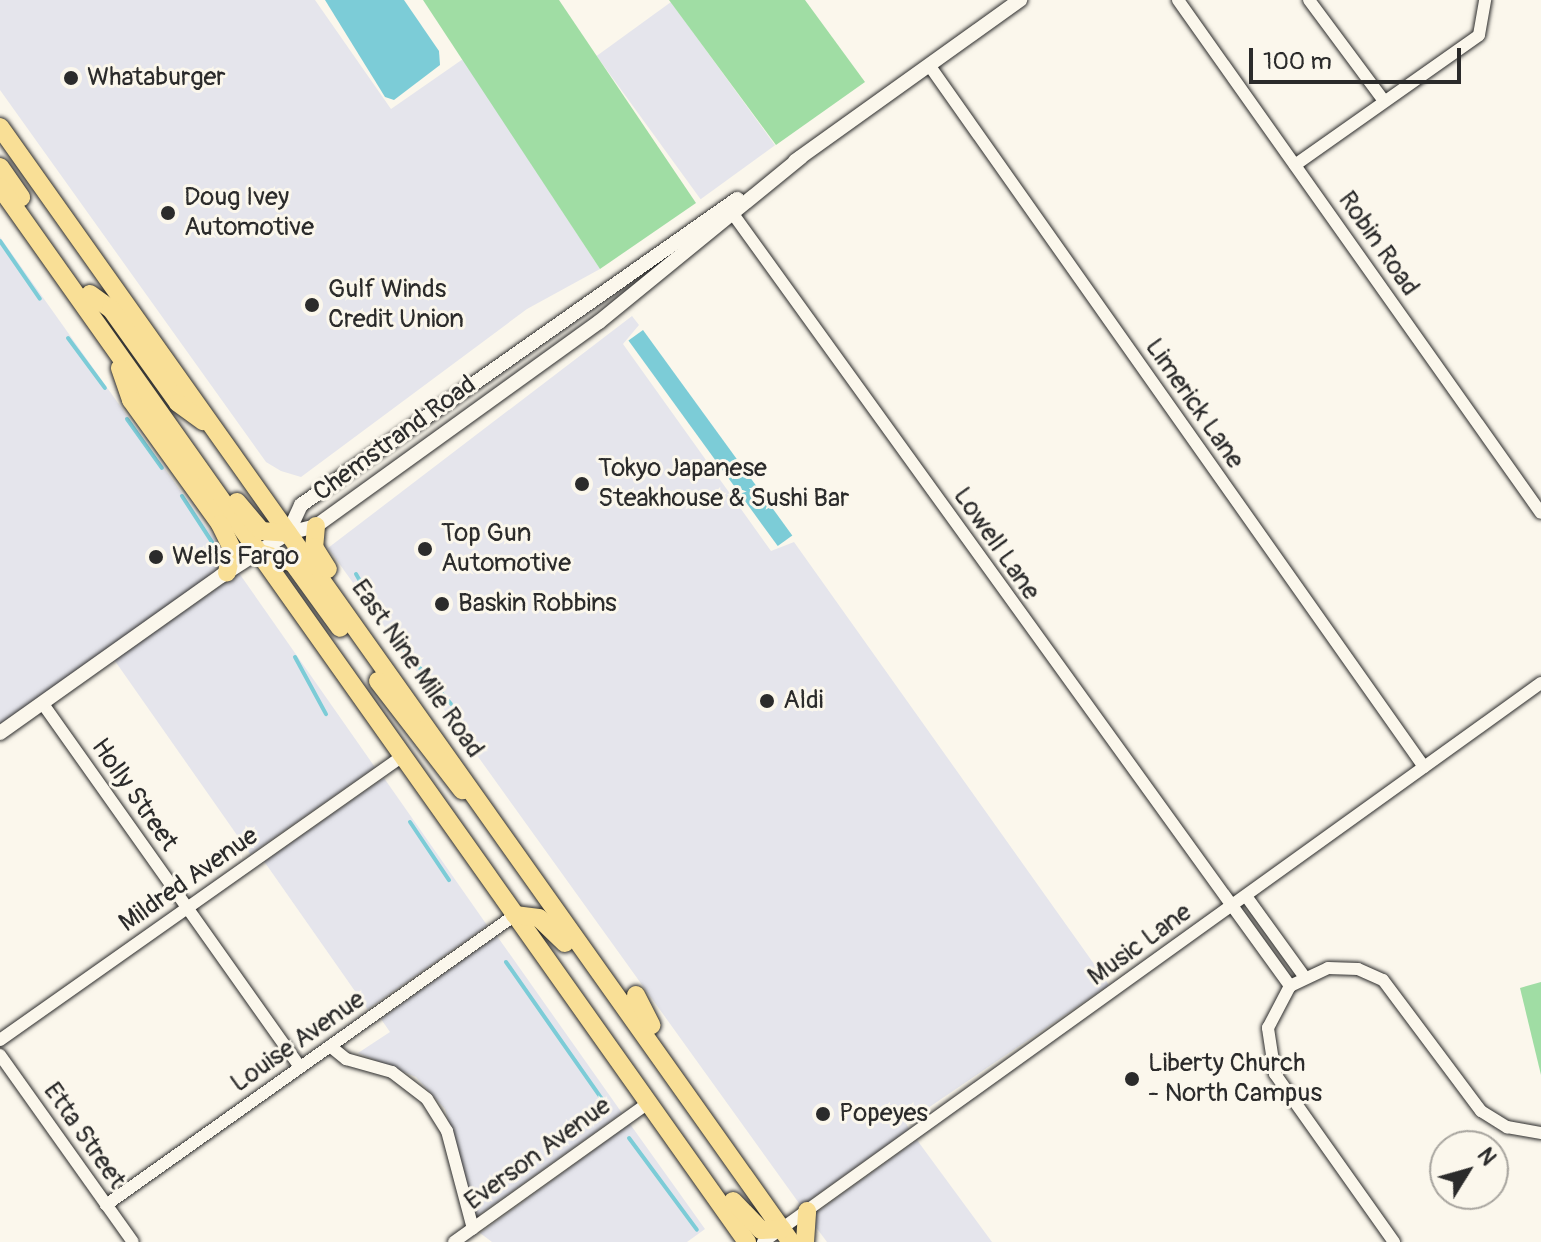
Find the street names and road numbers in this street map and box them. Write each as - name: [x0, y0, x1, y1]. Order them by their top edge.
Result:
- street label: Robin Road: [1331, 186, 1425, 302]
- street label: Limerick Lane: [1138, 333, 1250, 475]
- street label: Chemstrand Road: [308, 370, 482, 508]
- street label: Lowell Lane: [946, 482, 1046, 606]
- street label: East Nine Mile Road: [344, 574, 490, 764]
- street label: Holly Street: [84, 733, 184, 857]
- street label: Mildred Avenue: [114, 821, 264, 939]
- street label: Music Lane: [1082, 897, 1198, 993]
- street label: Louise Avenue: [225, 984, 371, 1100]
- street label: Etta Street: [36, 1077, 132, 1195]
- street label: Everson Avenue: [459, 1091, 617, 1217]

